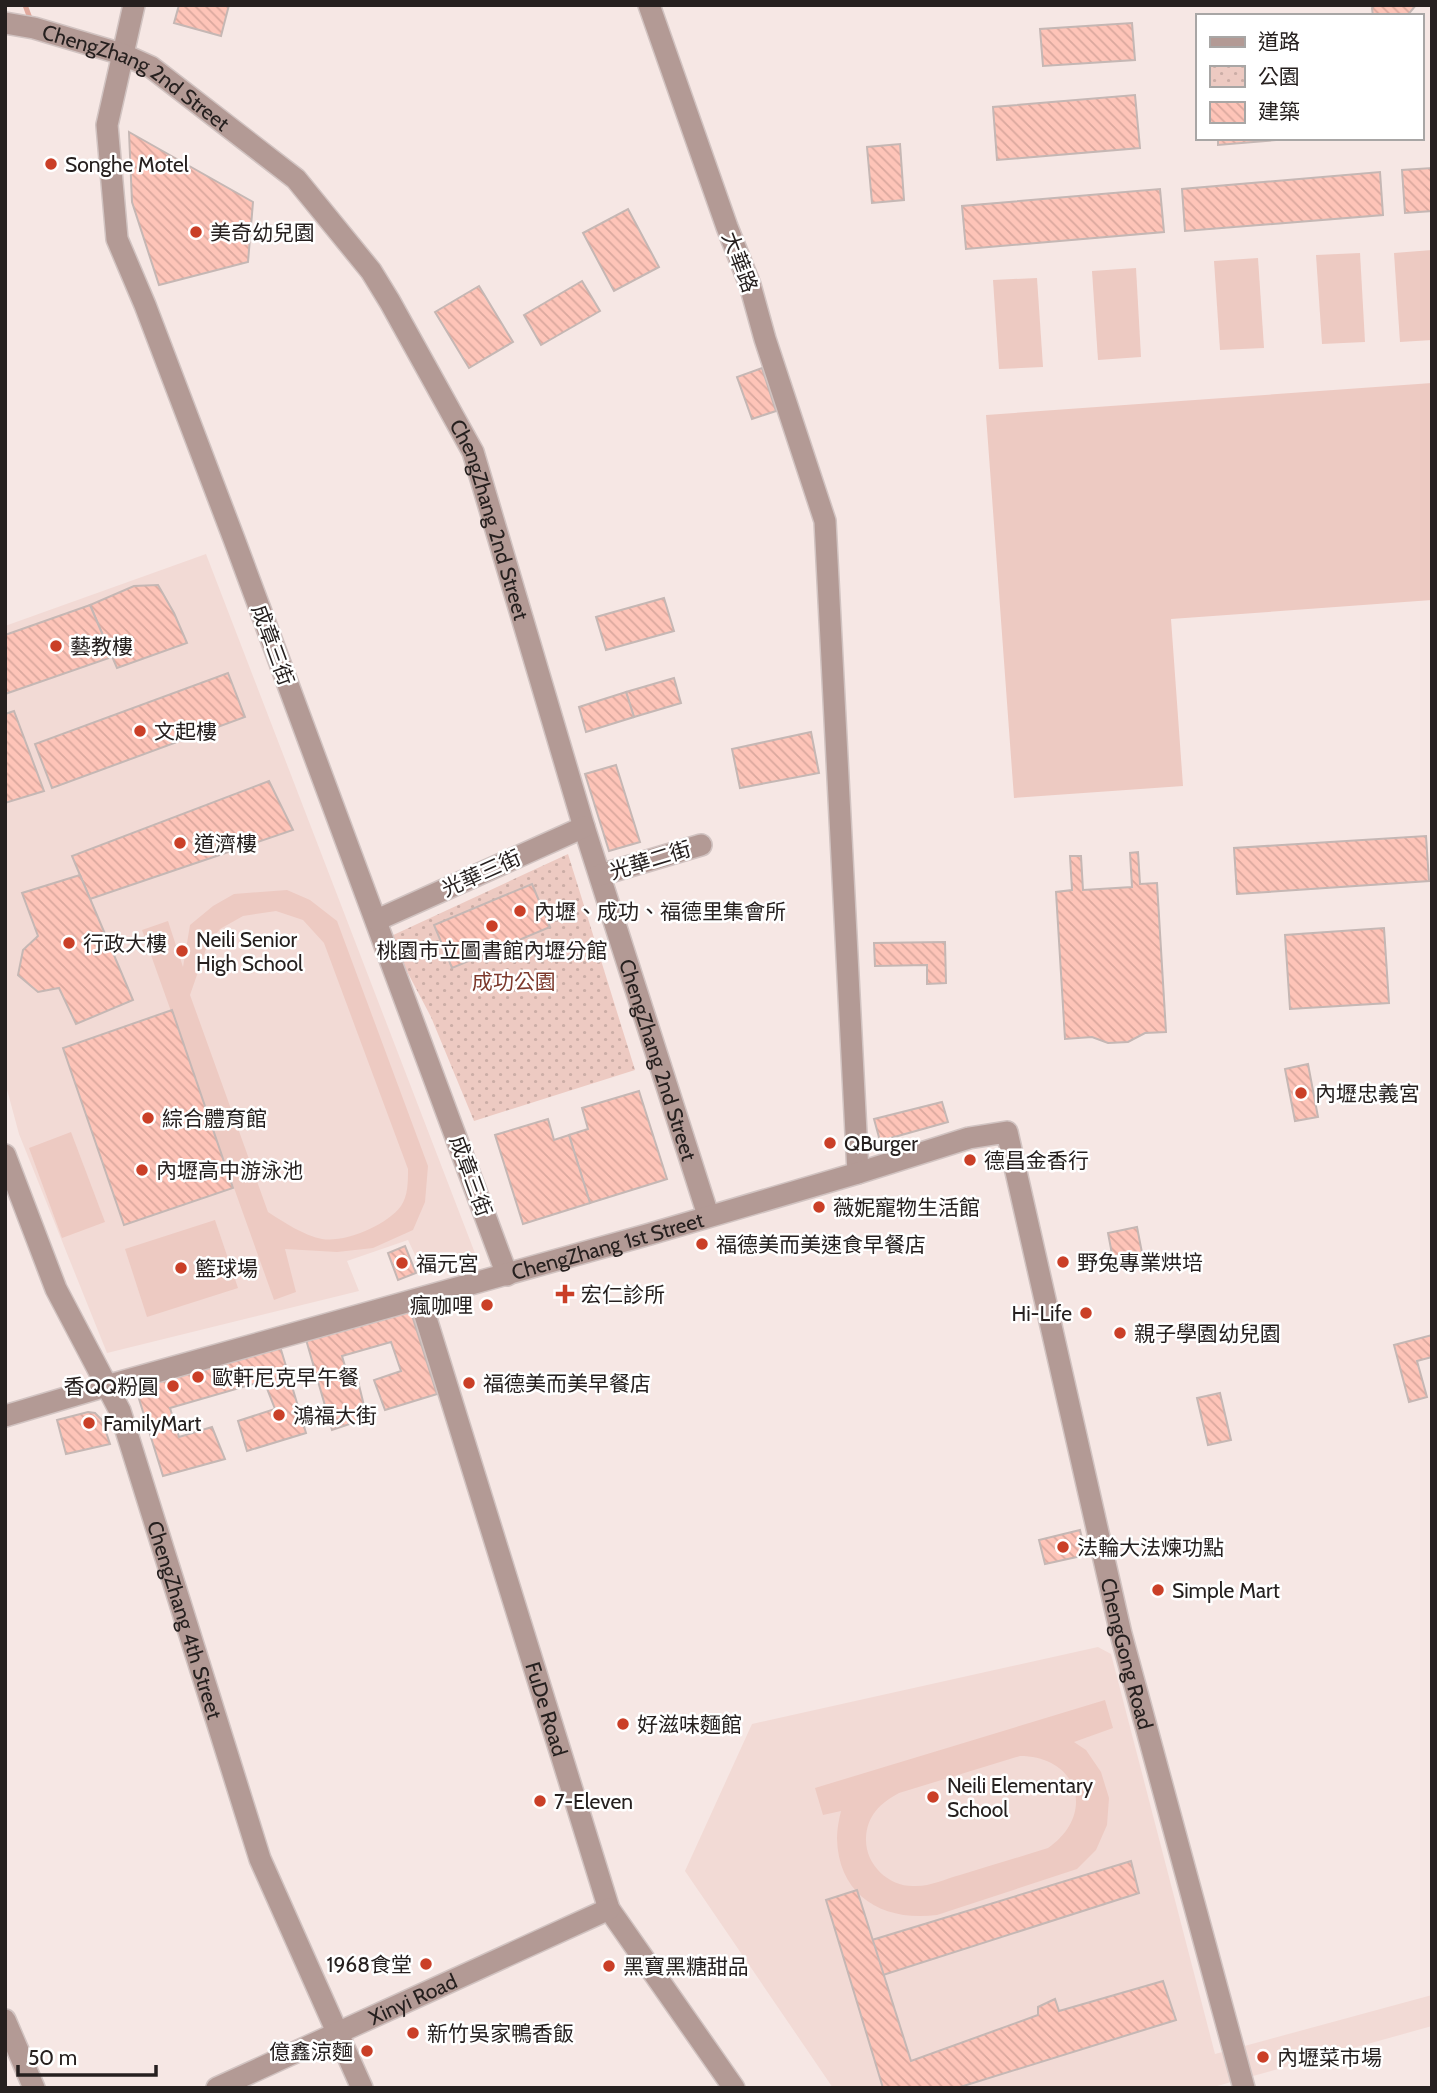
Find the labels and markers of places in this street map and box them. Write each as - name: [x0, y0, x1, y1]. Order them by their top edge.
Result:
- place label: Songhe Motel: [65, 152, 189, 177]
- marker: Songhe Motel: [43, 156, 59, 172]
- place label: 美奇幼兒園: [210, 220, 315, 245]
- marker: 美奇幼兒園: [188, 224, 204, 240]
- place label: 藝教樓: [70, 634, 133, 659]
- marker: 藝教樓: [48, 638, 64, 654]
- place label: 文起樓: [154, 719, 217, 744]
- marker: 文起樓: [132, 723, 148, 739]
- place label: 道濟樓: [194, 831, 257, 856]
- marker: 道濟樓: [172, 835, 188, 851]
- place label: 內壢、成功、福德里集會所: [534, 899, 786, 924]
- marker: 內壢、成功、福德里集會所: [512, 903, 528, 919]
- marker: 桃園市立圖書館內壢分館: [484, 918, 500, 934]
- place label: Neili Senior High School: [196, 927, 303, 976]
- place label: 行政大樓: [83, 931, 167, 956]
- marker: 行政大樓: [61, 935, 77, 951]
- place label: 桃園市立圖書館內壢分館: [377, 938, 608, 963]
- marker: Neili Senior High School: [174, 943, 190, 959]
- place label: 內壢忠義宮: [1315, 1081, 1420, 1106]
- marker: 內壢忠義宮: [1293, 1085, 1309, 1101]
- place label: 綜合體育館: [162, 1106, 267, 1131]
- marker: 綜合體育館: [140, 1110, 156, 1126]
- place label: QBurger: [844, 1131, 918, 1156]
- marker: QBurger: [822, 1135, 838, 1151]
- place label: 德昌金香行: [984, 1148, 1089, 1173]
- marker: 德昌金香行: [962, 1152, 978, 1168]
- place label: 內壢高中游泳池: [156, 1158, 303, 1183]
- marker: 內壢高中游泳池: [134, 1162, 150, 1178]
- place label: 薇妮寵物生活館: [833, 1195, 980, 1220]
- marker: 薇妮寵物生活館: [811, 1199, 827, 1215]
- place label: 福德美而美速食早餐店: [716, 1232, 926, 1257]
- marker: 福德美而美速食早餐店: [694, 1236, 710, 1252]
- place label: 野兔專業烘培: [1077, 1250, 1203, 1275]
- place label: 福元宮: [416, 1251, 479, 1276]
- marker: 野兔專業烘培: [1055, 1254, 1071, 1270]
- marker: 福元宮: [394, 1255, 410, 1271]
- place label: 籃球場: [195, 1256, 258, 1281]
- marker: 籃球場: [173, 1260, 189, 1276]
- place label: 宏仁診所: [581, 1282, 665, 1307]
- marker: 宏仁診所: [555, 1284, 575, 1304]
- place label: 瘋咖哩: [410, 1293, 473, 1318]
- marker: 瘋咖哩: [479, 1297, 495, 1313]
- place label: Hi-Life: [1012, 1301, 1072, 1326]
- marker: Hi-Life: [1078, 1305, 1094, 1321]
- place label: 親子學園幼兒園: [1134, 1321, 1281, 1346]
- marker: 親子學園幼兒園: [1112, 1325, 1128, 1341]
- place label: 歐軒尼克早午餐: [212, 1365, 359, 1390]
- marker: 歐軒尼克早午餐: [190, 1369, 206, 1385]
- place label: 福德美而美早餐店: [483, 1371, 651, 1396]
- place label: 香QQ粉圓: [64, 1374, 159, 1399]
- marker: 福德美而美早餐店: [461, 1375, 477, 1391]
- marker: 香QQ粉圓: [165, 1378, 181, 1394]
- place label: 鴻福大街: [293, 1403, 377, 1428]
- marker: 鴻福大街: [271, 1407, 287, 1423]
- place label: FamilyMart: [103, 1411, 201, 1436]
- marker: FamilyMart: [81, 1415, 97, 1431]
- place label: 法輪大法煉功點: [1077, 1535, 1224, 1560]
- marker: 法輪大法煉功點: [1055, 1539, 1071, 1555]
- place label: Simple Mart: [1172, 1578, 1280, 1603]
- marker: Simple Mart: [1150, 1582, 1166, 1598]
- place label: 好滋味麵館: [637, 1712, 742, 1737]
- marker: 好滋味麵館: [615, 1716, 631, 1732]
- place label: Neili Elementary School: [947, 1773, 1094, 1822]
- place label: 7-Eleven: [554, 1789, 633, 1814]
- marker: Neili Elementary School: [925, 1789, 941, 1805]
- marker: 7-Eleven: [532, 1793, 548, 1809]
- place label: 1968食堂: [327, 1952, 412, 1977]
- place label: 黑寶黑糖甜品: [623, 1954, 749, 1979]
- marker: 1968食堂: [418, 1956, 434, 1972]
- marker: 黑寶黑糖甜品: [601, 1958, 617, 1974]
- place label: 新竹吳家鴨香飯: [427, 2021, 574, 2046]
- marker: 新竹吳家鴨香飯: [405, 2025, 421, 2041]
- place label: 億鑫涼麵: [269, 2039, 353, 2064]
- marker: 億鑫涼麵: [359, 2043, 375, 2059]
- place label: 內壢菜市場: [1277, 2045, 1382, 2070]
- marker: 內壢菜市場: [1255, 2049, 1271, 2065]

